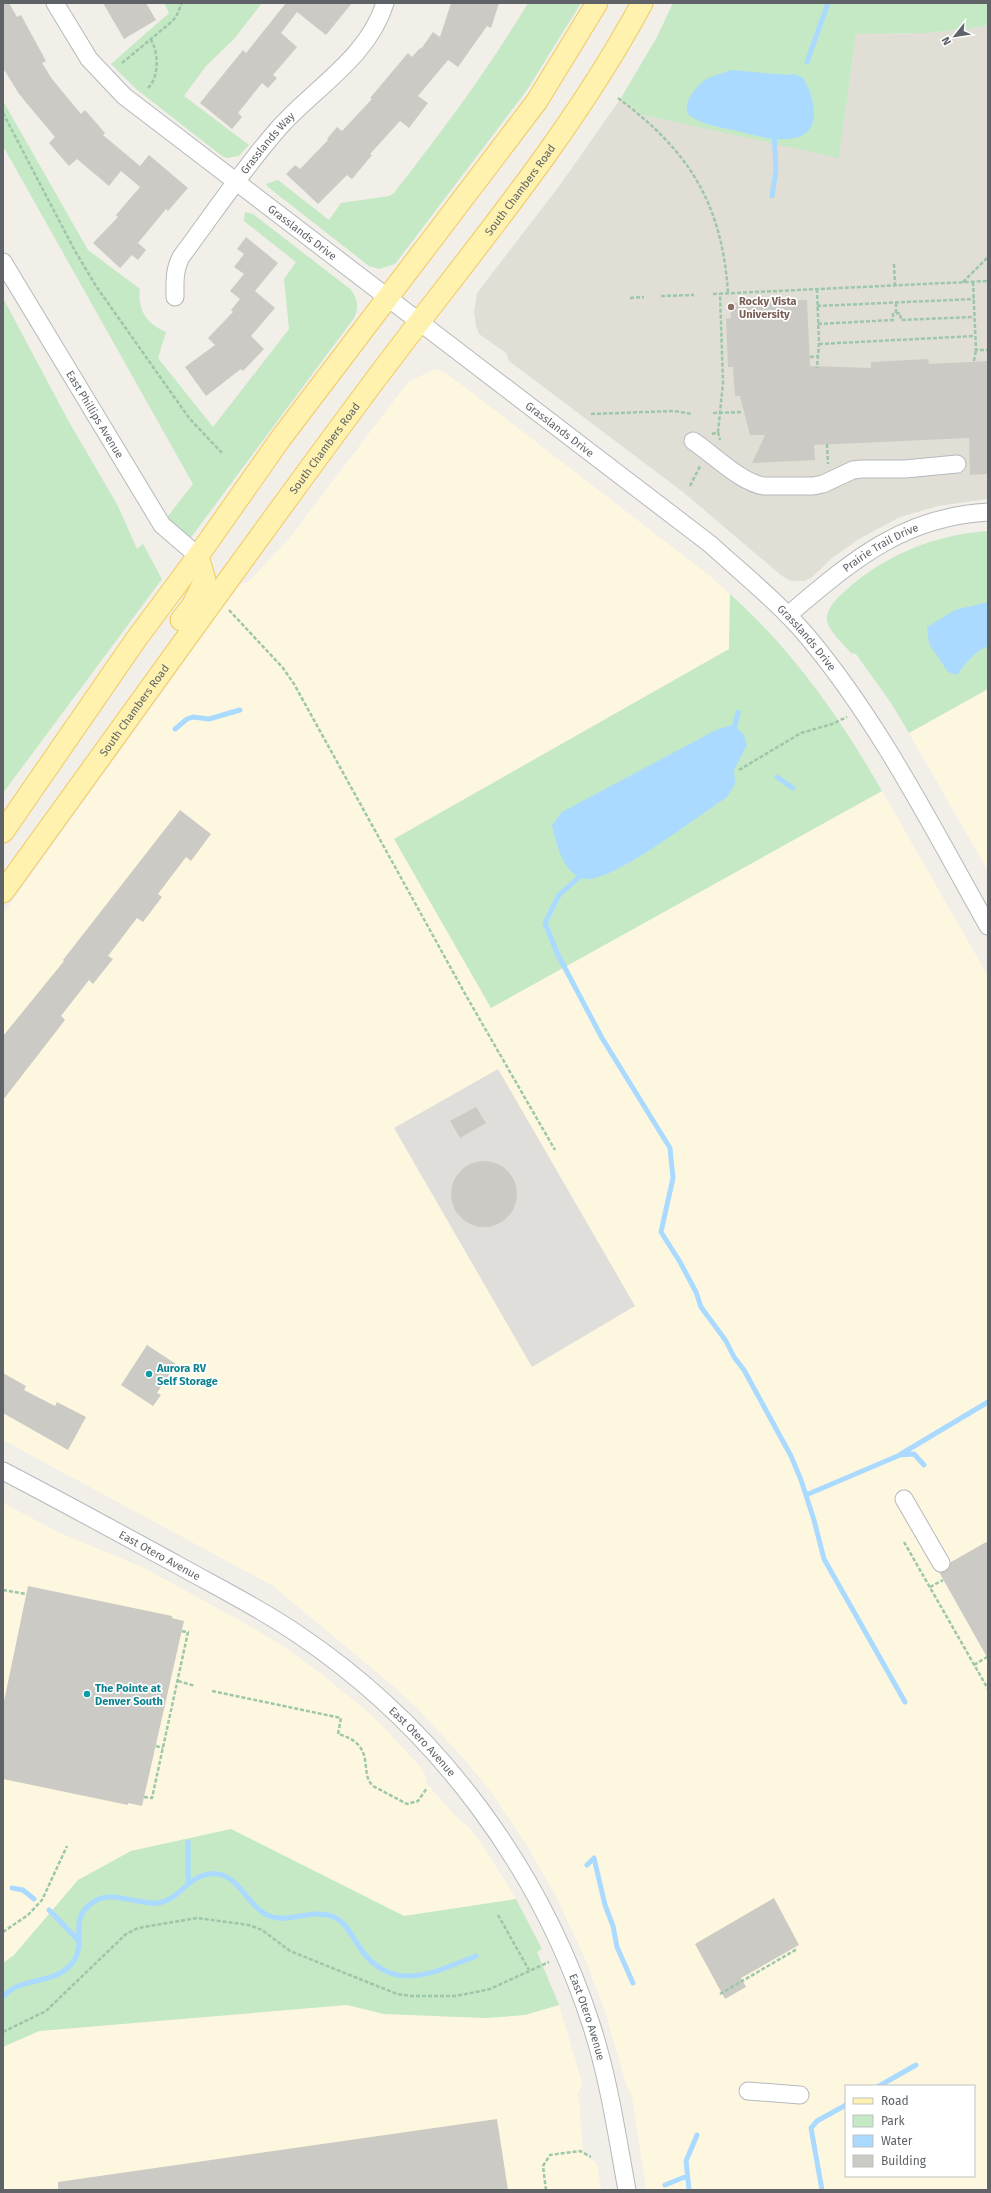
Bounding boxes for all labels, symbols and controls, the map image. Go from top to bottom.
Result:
north arrow [935,16,975,56]
text: N [939,34,954,47]
street label: Grasslands Way [238,109,297,177]
street label: South Chambers Road [482,142,558,238]
street label: Grasslands Drive [265,202,339,263]
place label: Rocky Vista University [739,295,797,321]
marker: Rocky Vista University [726,302,736,312]
street label: East Phillips Avenue [64,368,127,461]
street label: Grasslands Drive [523,399,597,460]
street label: South Chambers Road [287,400,362,496]
street label: Prairie Trail Drive [840,521,920,574]
street label: Grasslands Drive [775,602,839,673]
street label: South Chambers Road [97,662,172,759]
place label: Aurora RV Self Storage [156,1362,218,1388]
marker: Aurora RV Self Storage [144,1369,154,1379]
street label: East Otero Avenue [117,1528,203,1583]
place label: The Pointe at Denver South [95,1682,163,1708]
marker: The Pointe at Denver South [82,1689,92,1699]
street label: East Otero Avenue [387,1704,458,1779]
street label: East Otero Avenue [567,1972,608,2062]
legend [845,2085,975,2177]
text: Road [881,2094,909,2108]
text: Park [881,2114,905,2128]
text: Water [881,2134,913,2148]
text: Building [881,2154,927,2168]

